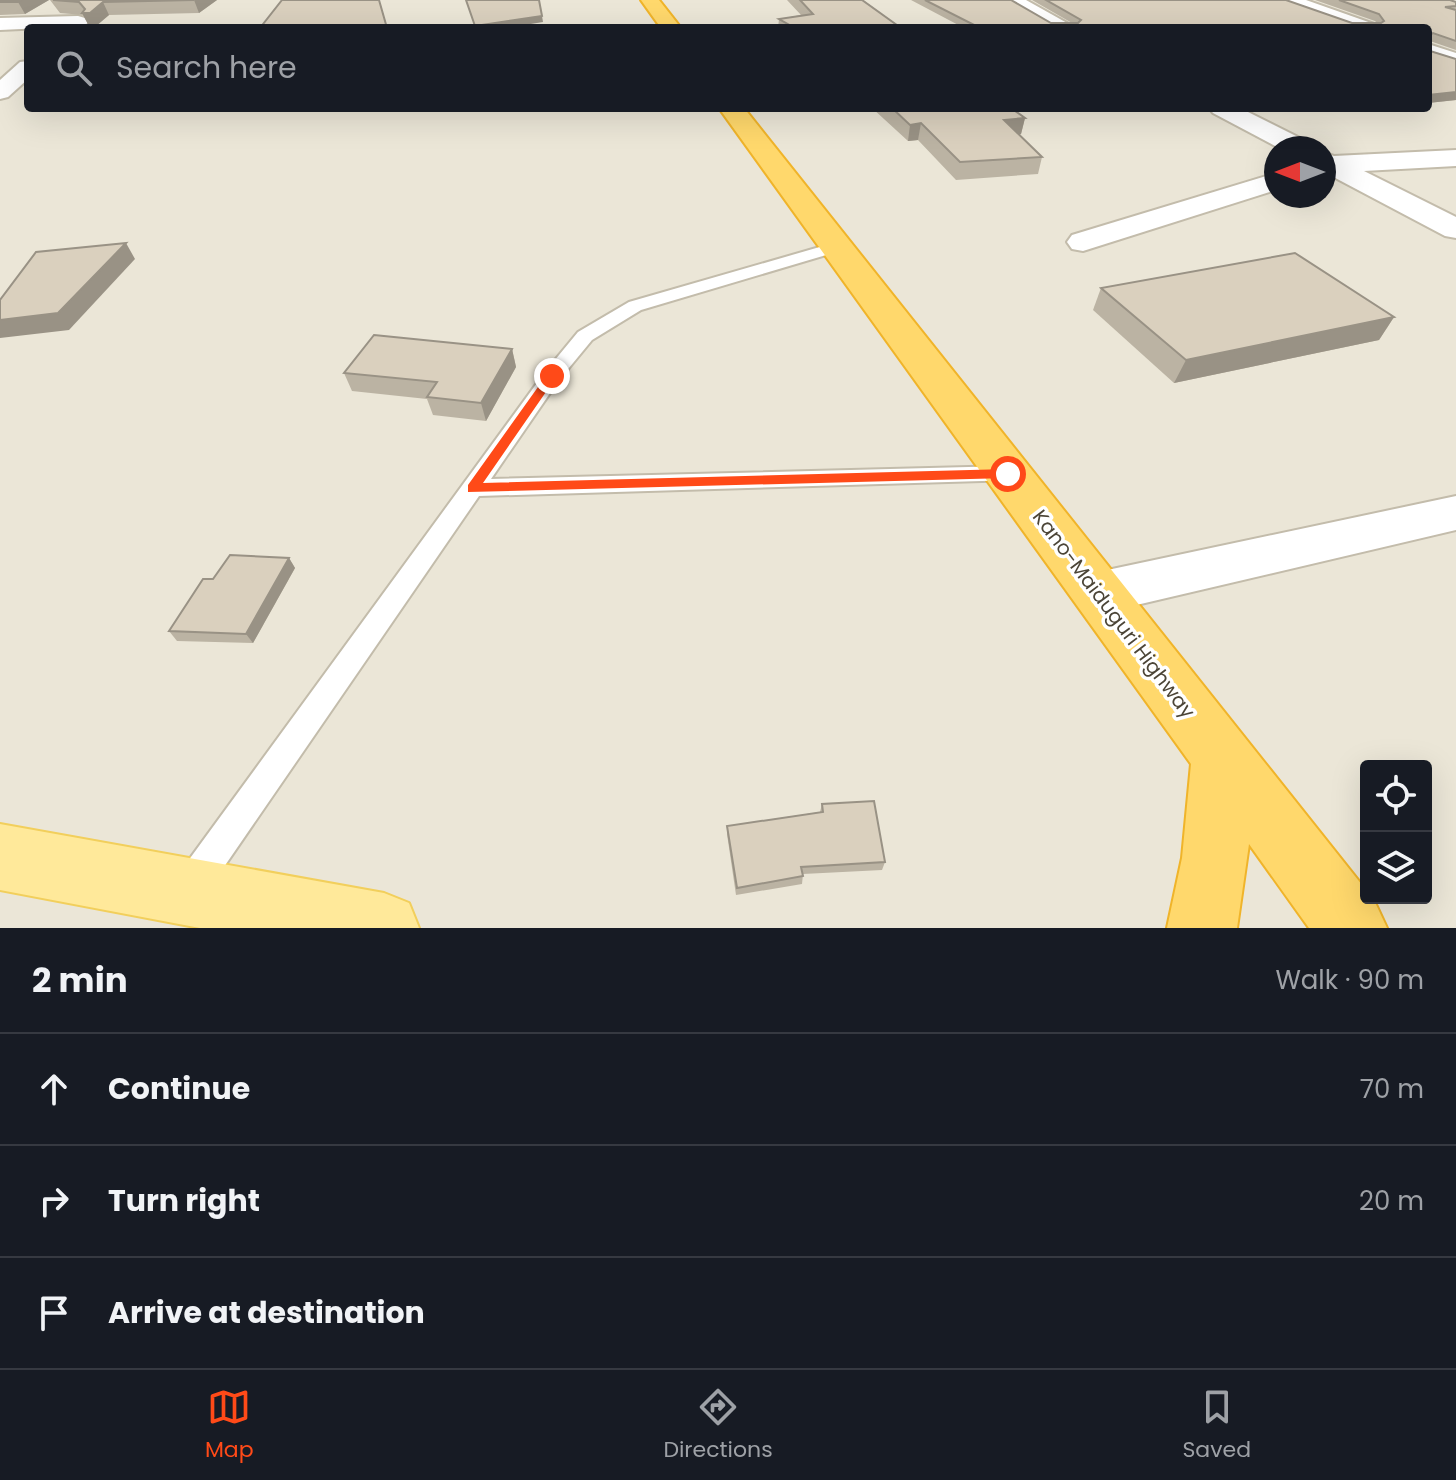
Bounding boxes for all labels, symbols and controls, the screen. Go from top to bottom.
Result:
search box [24,24,1432,112]
icon: search [52,46,96,90]
text: Search here [116,46,297,89]
north arrow [1264,136,1336,208]
route end [534,358,570,394]
route start [990,456,1026,492]
street label: Kano-Maiduguri Highway [1026,504,1202,724]
map controls [1360,760,1432,904]
button: locate [1360,760,1432,832]
button: layers [1360,832,1432,904]
text: 2 min [32,956,128,1004]
text: Walk · 90 m [1275,962,1424,998]
icon: ahead [32,1067,76,1111]
text: Continue [108,1067,250,1110]
text: 70 m [1360,1071,1424,1107]
icon: right [32,1179,76,1223]
text: Turn right [108,1179,260,1222]
text: 20 m [1359,1183,1424,1219]
icon: arrive [32,1291,76,1335]
text: Arrive at destination [108,1291,425,1334]
tab: Map [205,1385,254,1466]
tab: Directions [663,1385,773,1466]
tab: Saved [1182,1385,1251,1466]

